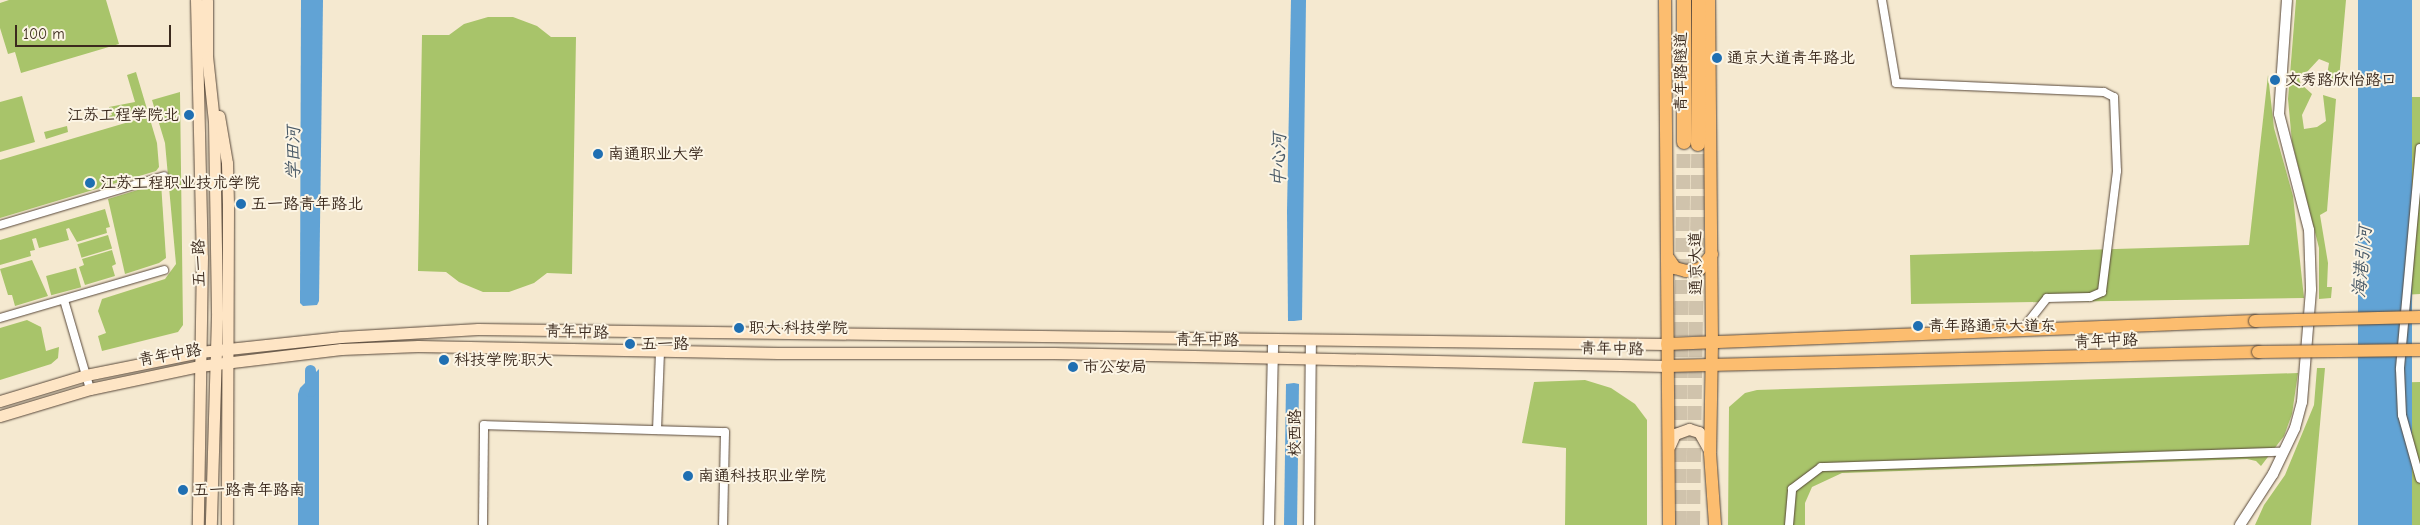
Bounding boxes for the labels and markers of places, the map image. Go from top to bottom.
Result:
place label: 通京大道青年路北 [1727,48,1855,68]
marker: 通京大道青年路北 [1711,52,1723,64]
place label: 文秀路欣怡路口 [2285,70,2397,90]
marker: 文秀路欣怡路口 [2269,74,2281,86]
place label: 江苏工程学院北 [67,105,179,125]
marker: 江苏工程学院北 [183,109,195,121]
place label: 南通职业大学 [608,144,704,164]
marker: 南通职业大学 [592,148,604,160]
place label: 江苏工程职业技术学院 [100,173,260,193]
marker: 江苏工程职业技术学院 [84,177,96,189]
place label: 五一路青年路北 [251,194,363,214]
marker: 五一路青年路北 [235,198,247,210]
place label: 青年路通京大道东 [1928,316,2056,336]
place label: 职大·科技学院 [749,318,848,338]
marker: 青年路通京大道东 [1912,320,1924,332]
marker: 职大·科技学院 [733,322,745,334]
place label: 五一路 [641,334,689,354]
marker: 五一路 [623,337,637,351]
place label: 科技学院·职大 [454,350,553,370]
marker: 科技学院·职大 [438,354,450,366]
place label: 市公安局 [1083,357,1147,377]
marker: 市公安局 [1067,361,1079,373]
place label: 南通科技职业学院 [698,466,826,486]
marker: 南通科技职业学院 [682,470,694,482]
place label: 五一路青年路南 [193,480,305,500]
marker: 五一路青年路南 [177,484,189,496]

